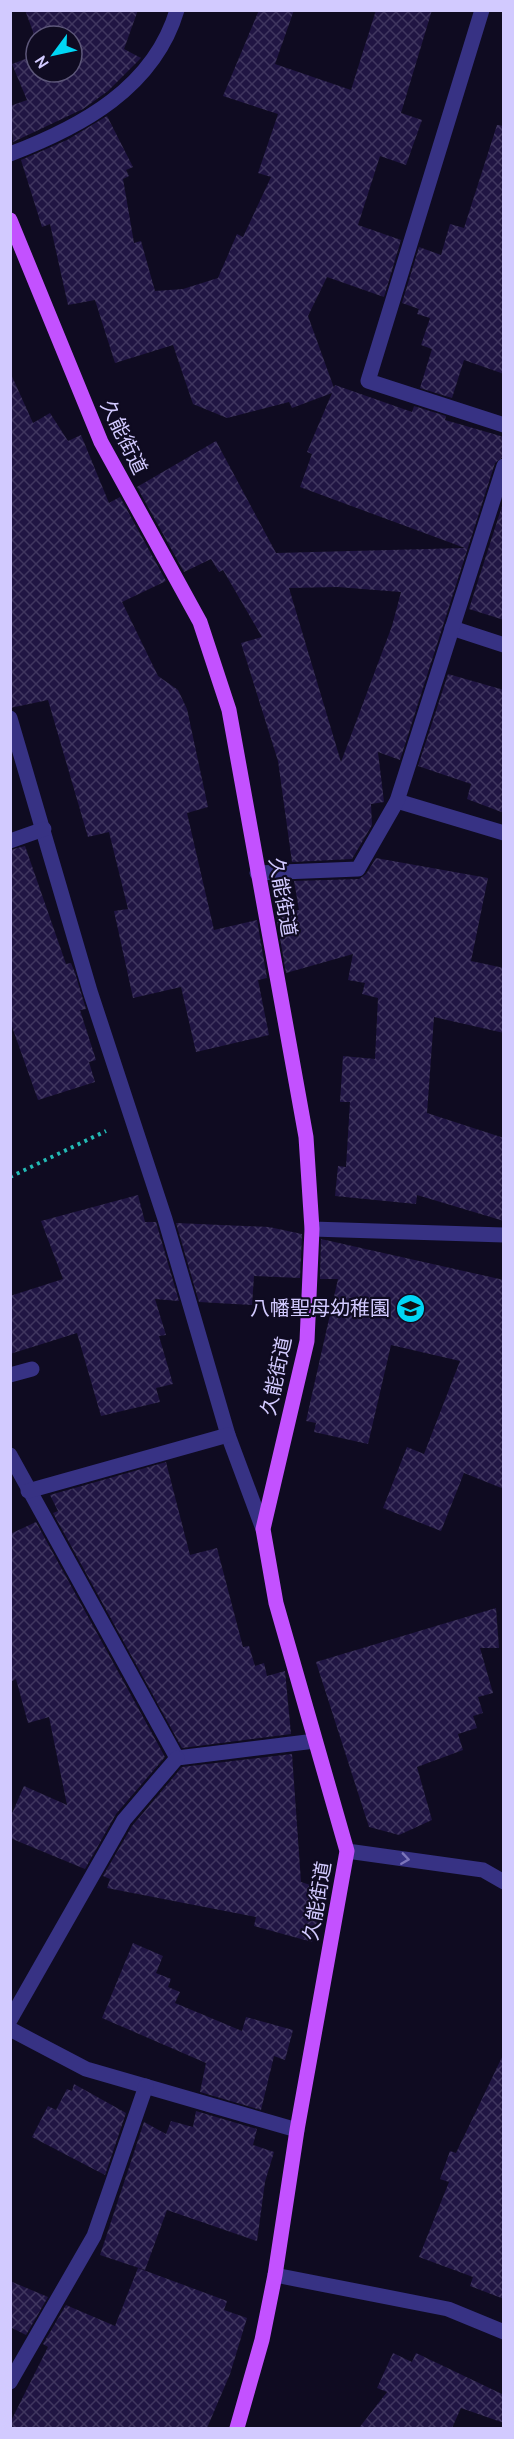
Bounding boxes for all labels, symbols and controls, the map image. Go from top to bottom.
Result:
north arrow [24,24,84,84]
text: N [31,52,53,72]
street label: 久能街道 [96,396,152,478]
street label: 久能街道 [264,856,302,938]
school or university icon: 八幡聖母幼稚園 [395,1292,427,1324]
place label: 八幡聖母幼稚園 [250,1296,390,1320]
street label: 久能街道 [256,1334,296,1418]
one-way arrow [400,1852,409,1864]
street label: 久能街道 [298,1860,336,1942]

